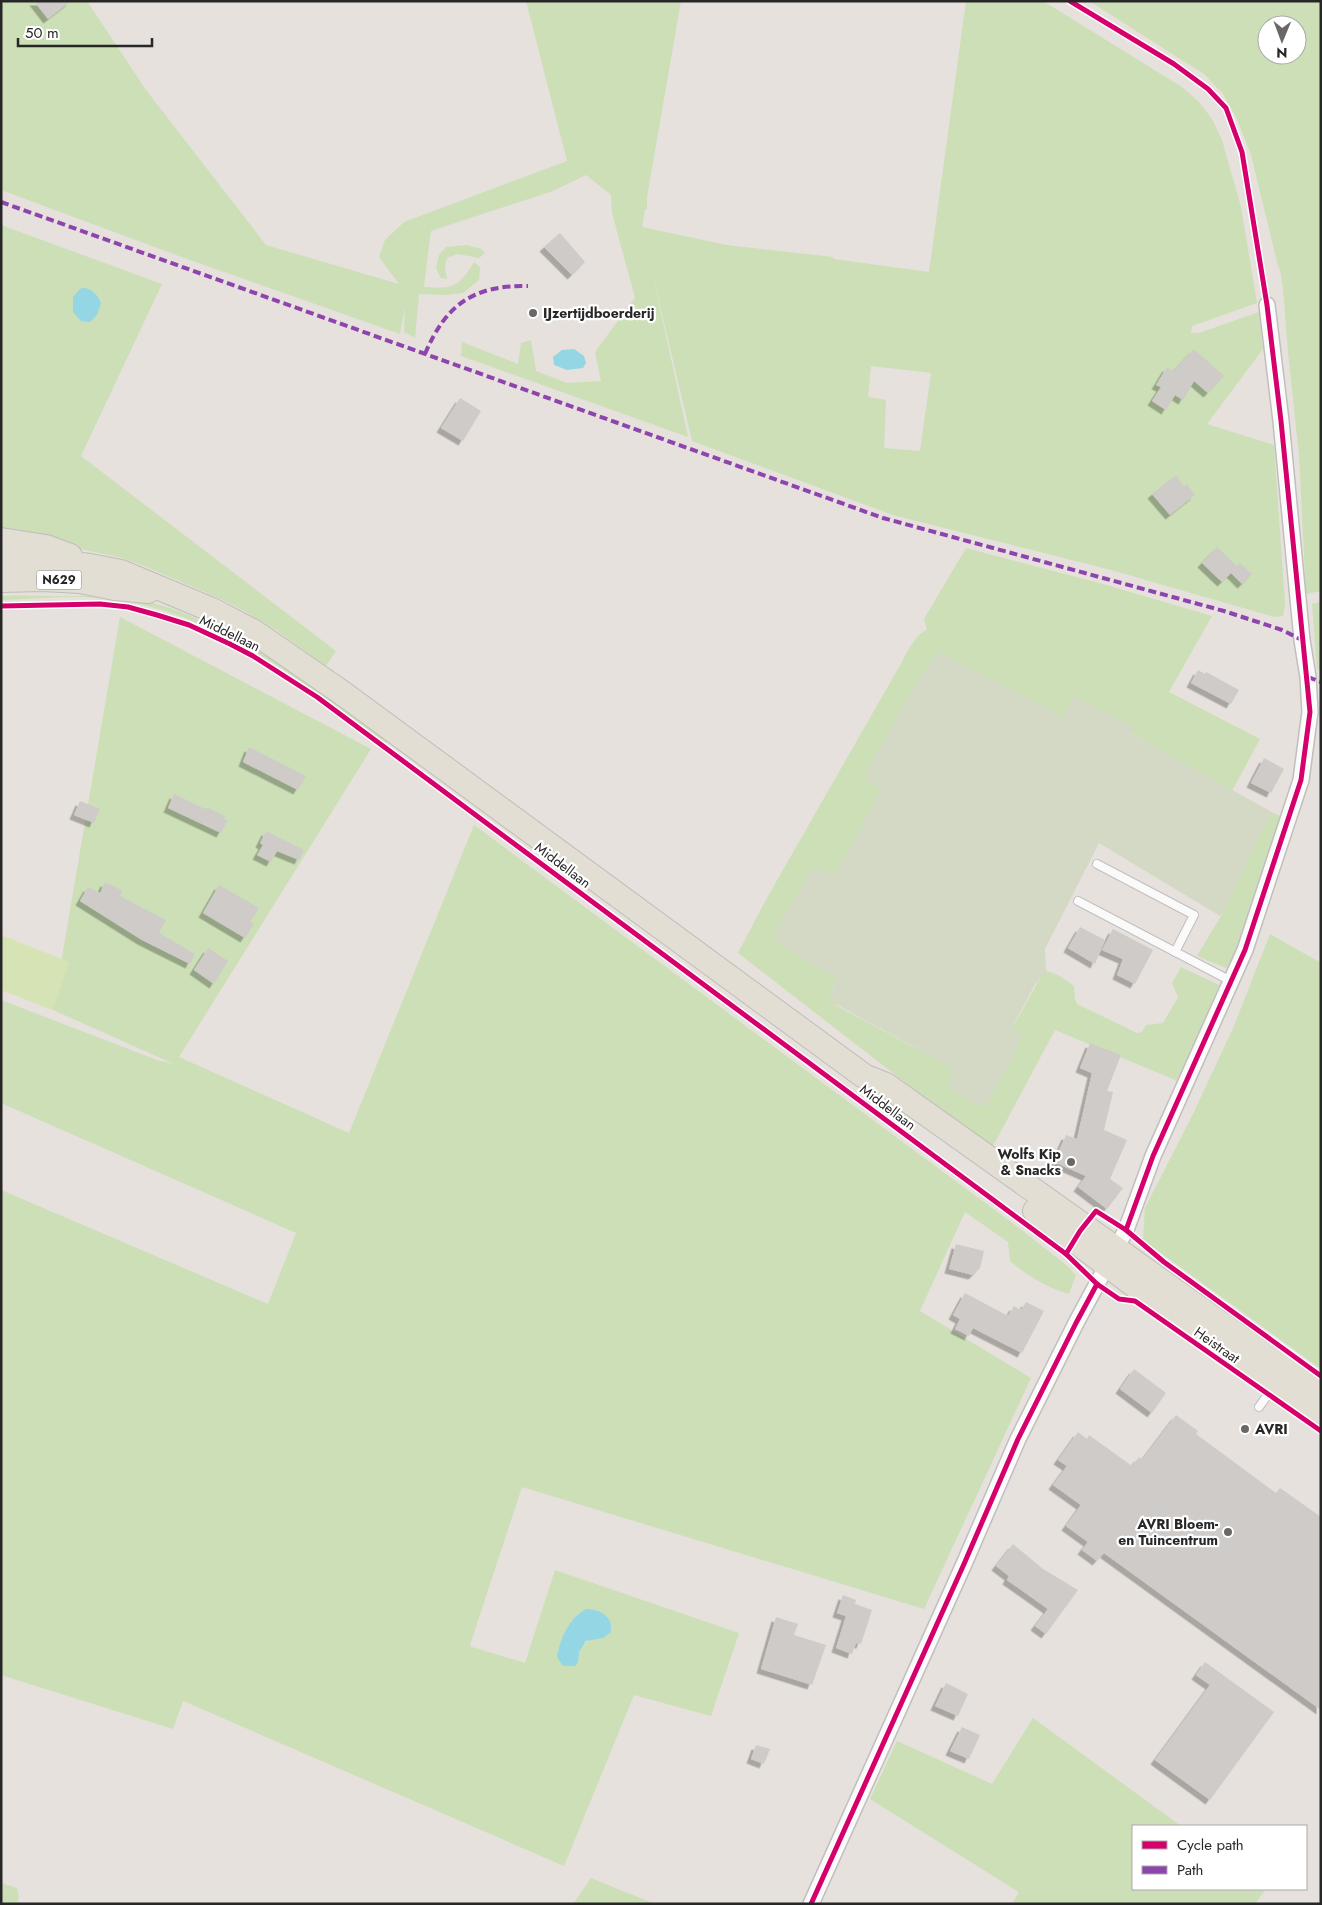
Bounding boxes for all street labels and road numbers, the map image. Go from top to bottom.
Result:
road number: N629 [36,570,82,590]
street label: Middellaan [196,610,264,656]
street label: Middellaan [531,837,595,893]
street label: Middellaan [856,1079,920,1135]
street label: Heistraat [1190,1322,1244,1368]

